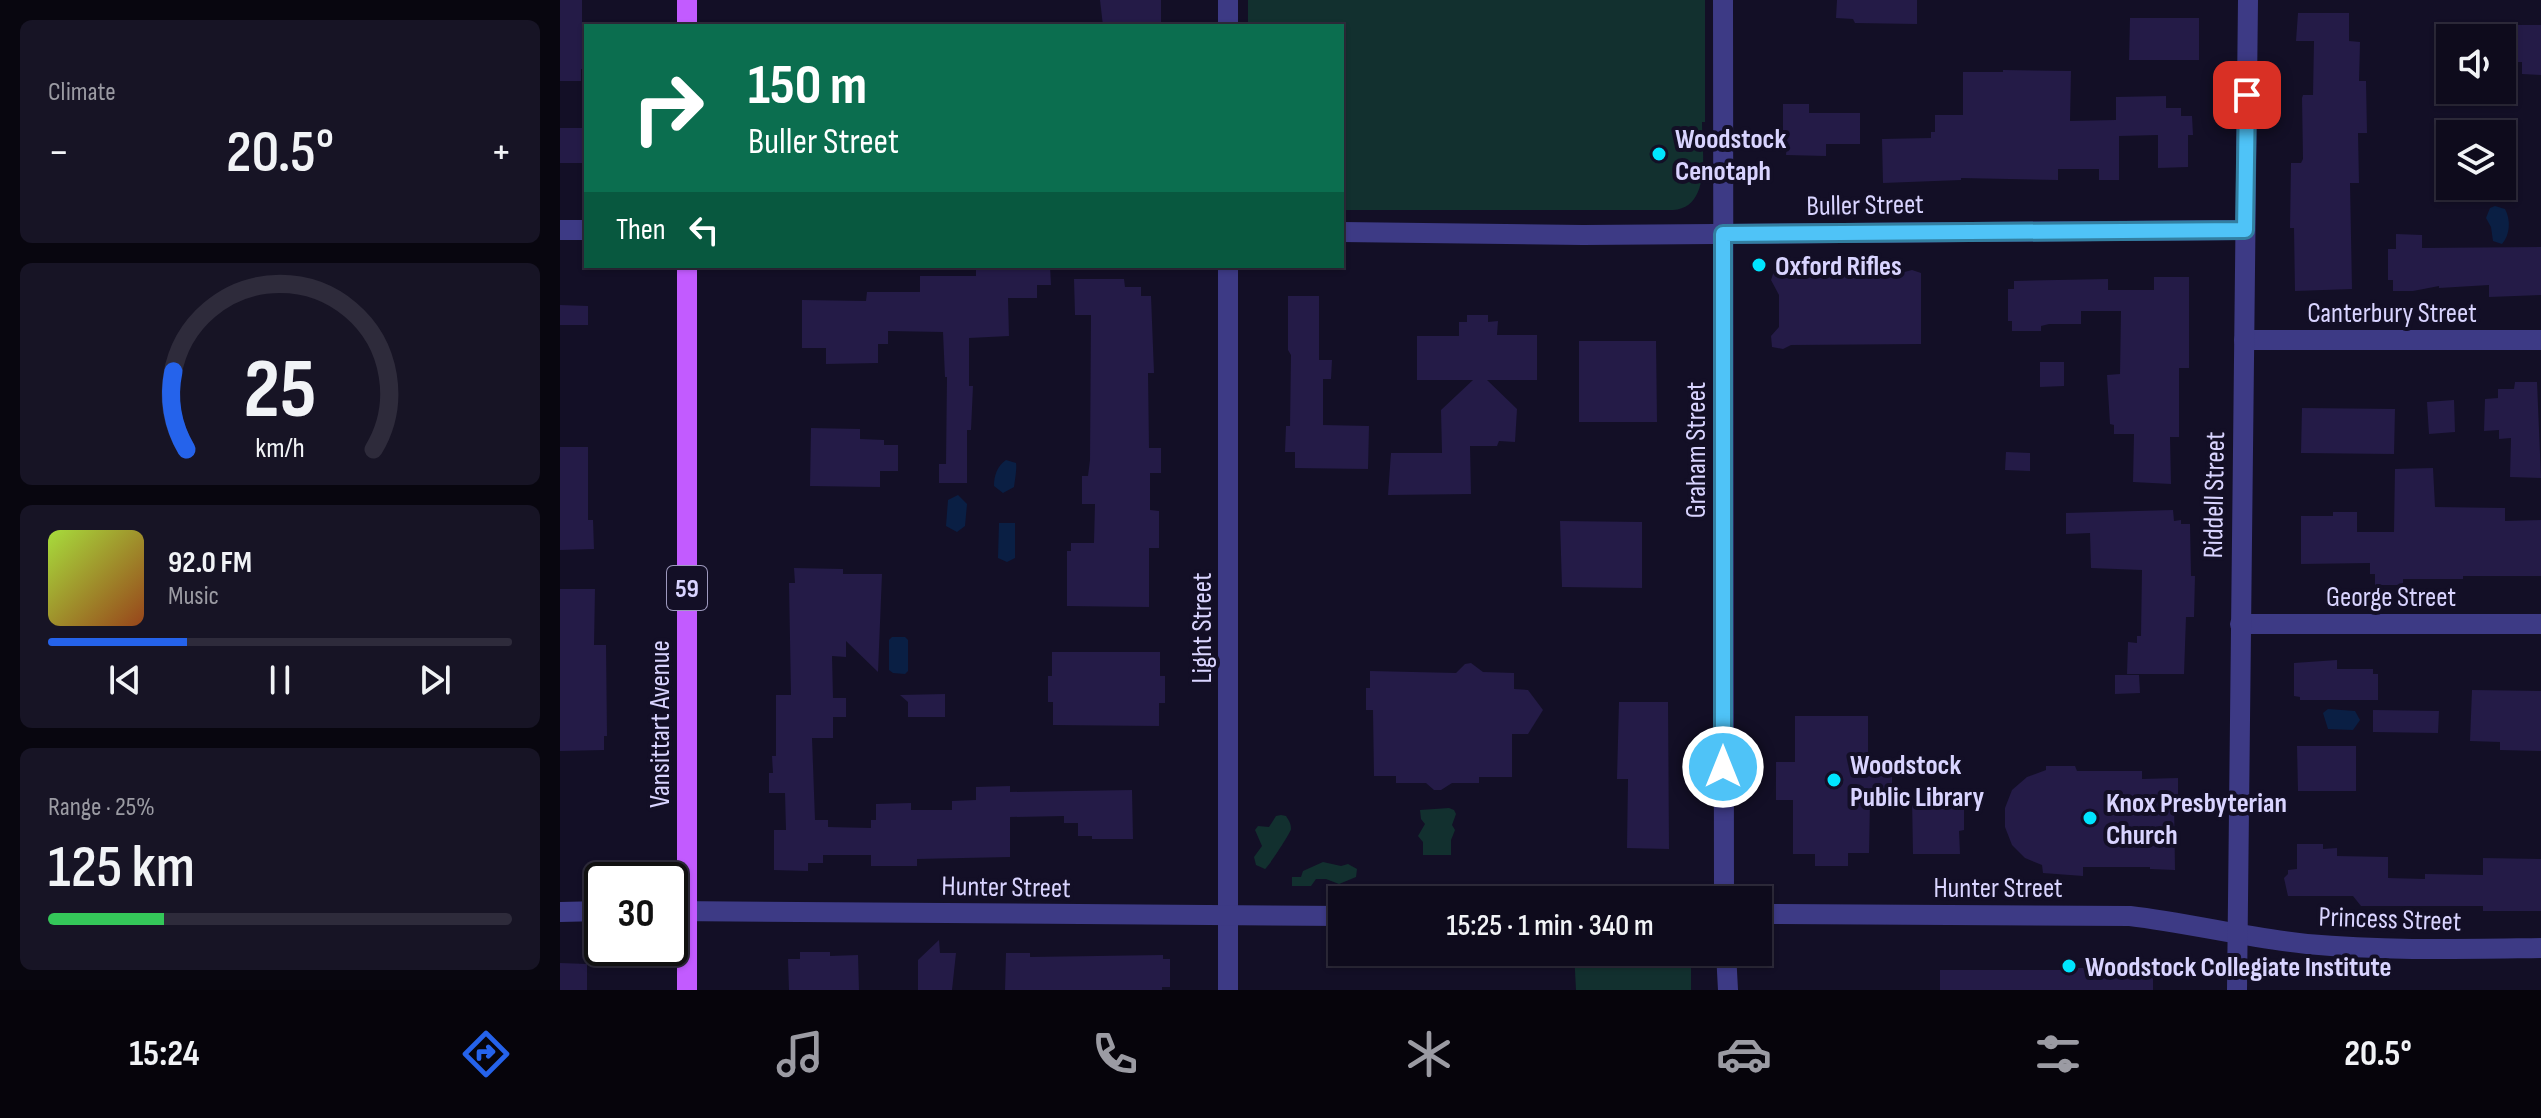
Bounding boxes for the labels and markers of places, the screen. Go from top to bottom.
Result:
pin [2213,61,2281,129]
place label: Woodstock Cenotaph [1675,123,1786,188]
marker: Woodstock Cenotaph [1650,145,1668,163]
place label: Oxford Rifles [1775,250,1902,283]
marker: Oxford Rifles [1750,256,1768,274]
place label: Woodstock Public Library [1850,749,1984,814]
marker: Woodstock Public Library [1825,771,1843,789]
place label: Knox Presbyterian Church [2106,787,2287,852]
marker: Knox Presbyterian Church [2081,809,2099,827]
place label: Woodstock Collegiate Institute [2085,951,2392,984]
marker: Woodstock Collegiate Institute [2060,957,2078,975]

